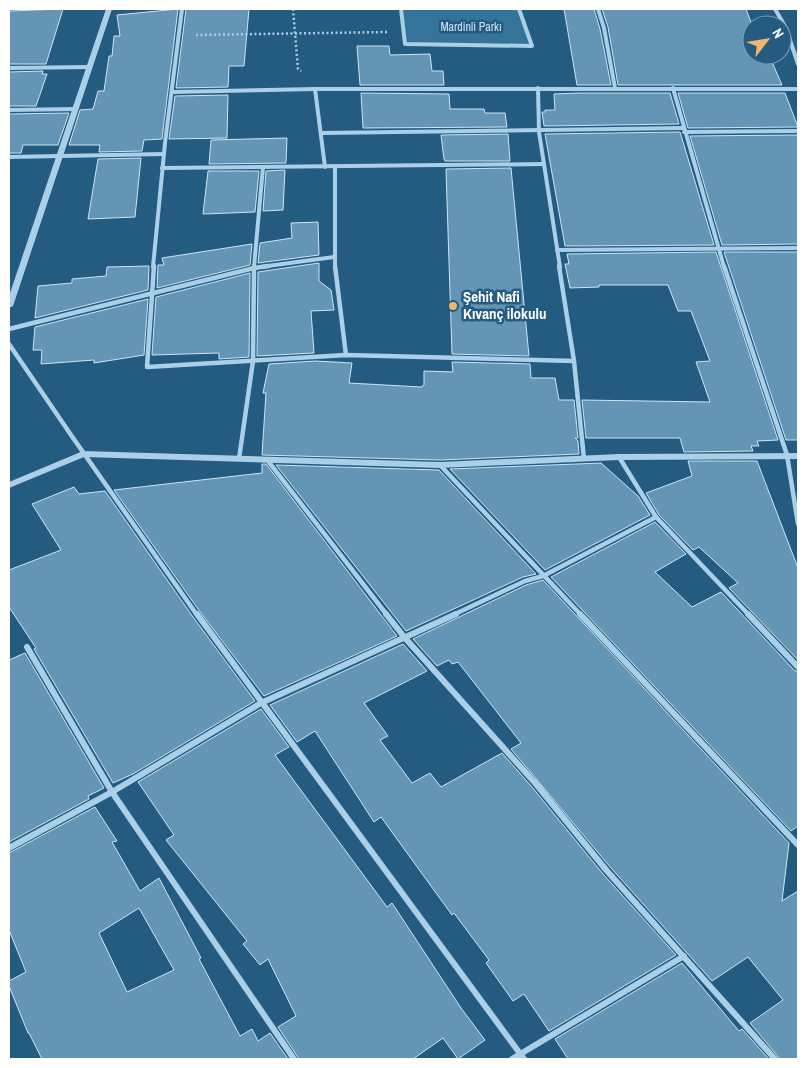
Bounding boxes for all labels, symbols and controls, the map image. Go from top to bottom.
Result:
north arrow [742,15,792,65]
park label: Mardinli Parkı [440,19,502,35]
text: N [768,25,788,41]
place label: Şehit Nafi Kıvanç ilokulu [463,286,546,324]
marker: Şehit Nafi Kıvanç ilokulu [447,300,459,312]

